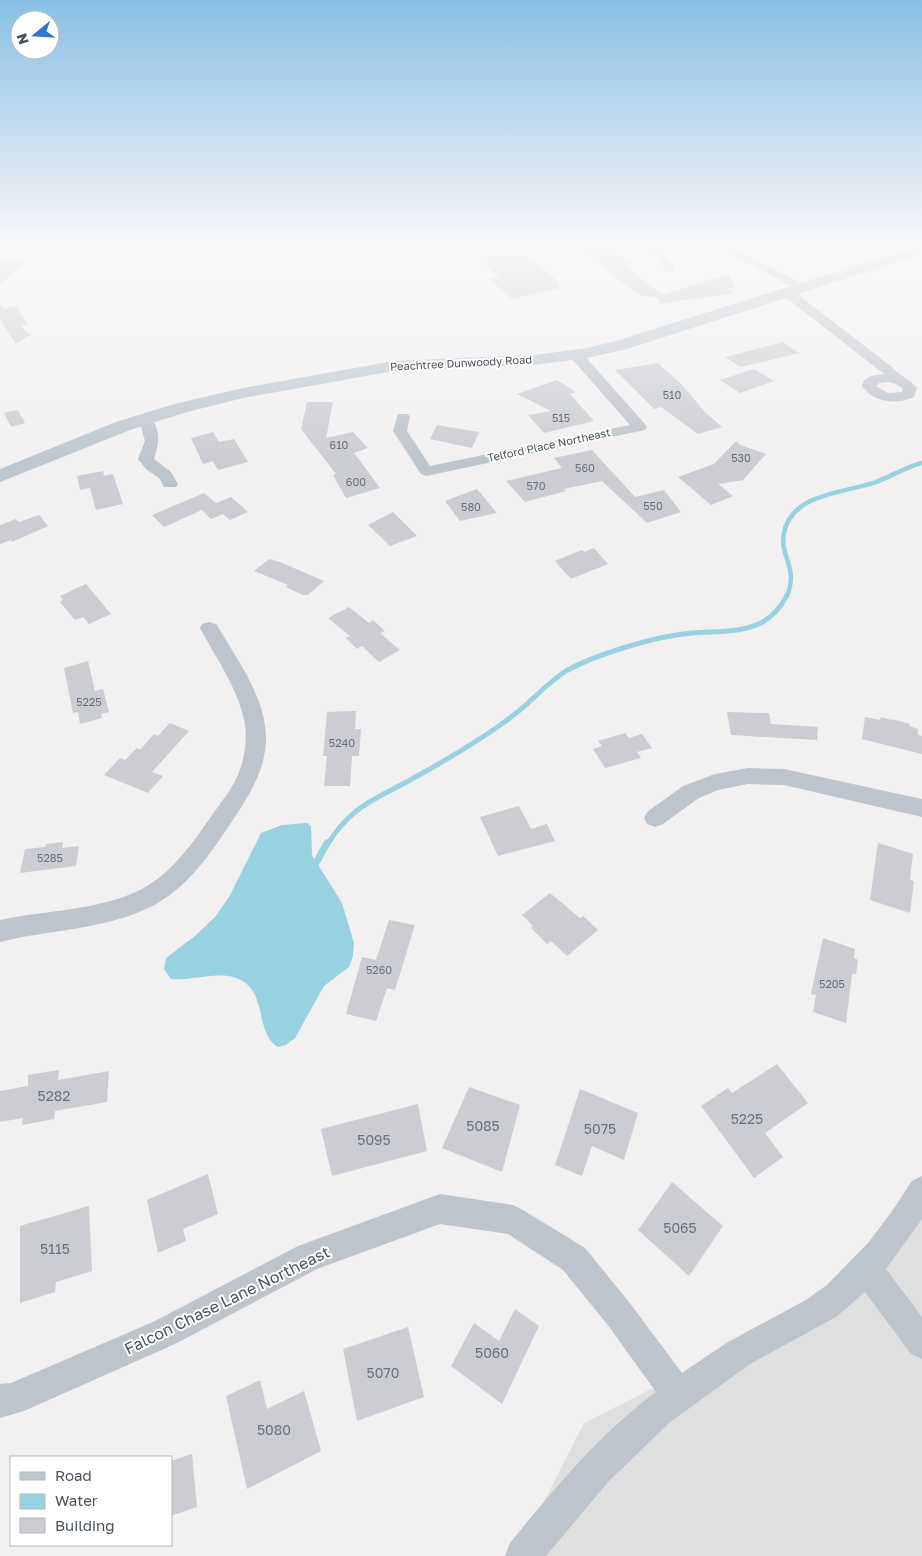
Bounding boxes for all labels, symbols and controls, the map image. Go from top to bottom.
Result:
north arrow [10,10,60,60]
text: N [12,31,32,47]
street label: Peachtree Dunwoody Road [390,352,532,373]
house number: 510 [663,388,681,401]
house number: 515 [552,411,570,424]
street label: Telford Place Northeast [486,425,611,464]
house number: 610 [330,438,349,451]
house number: 530 [731,451,751,464]
house number: 560 [575,461,595,474]
house number: 600 [346,475,366,488]
house number: 570 [526,479,546,492]
house number: 550 [643,499,663,512]
house number: 580 [461,500,481,513]
house number: 5225 [76,695,102,708]
house number: 5240 [329,736,355,749]
house number: 5285 [37,851,63,864]
house number: 5260 [366,963,392,976]
house number: 5205 [819,977,845,990]
house number: 5282 [38,1087,70,1104]
house number: 5225 [731,1110,763,1127]
house number: 5085 [466,1117,500,1134]
house number: 5075 [584,1120,616,1137]
house number: 5095 [357,1131,391,1148]
house number: 5065 [663,1219,697,1236]
house number: 5115 [40,1240,70,1257]
street label: Falcon Chase Lane Northeast [121,1241,333,1359]
house number: 5060 [475,1344,509,1361]
house number: 5070 [367,1364,399,1381]
house number: 5080 [257,1421,291,1438]
legend [10,1456,172,1546]
text: Road [55,1466,92,1484]
text: Water [55,1491,98,1509]
text: Building [55,1516,115,1534]

